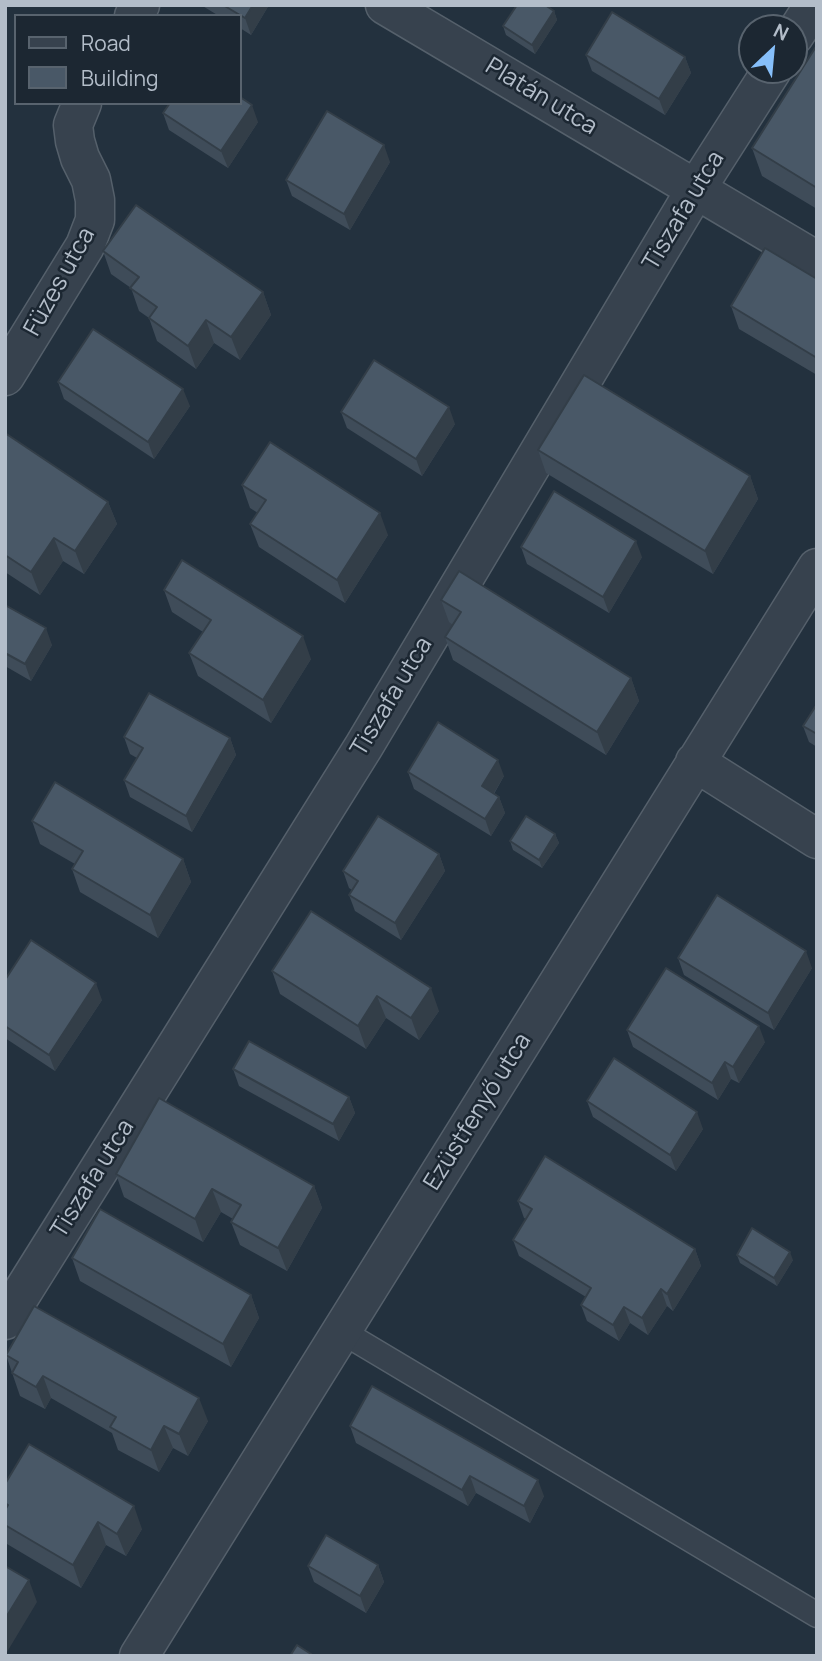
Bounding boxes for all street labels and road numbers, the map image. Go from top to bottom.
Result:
street label: Platán utca [480,52,602,142]
street label: Tiszafa utca [637,146,731,276]
street label: Füzes utca [18,223,102,341]
street label: Tiszafa utca [345,632,439,762]
street label: Ezüstfenyő utca [418,1028,538,1196]
street label: Tiszafa utca [45,1115,141,1243]

